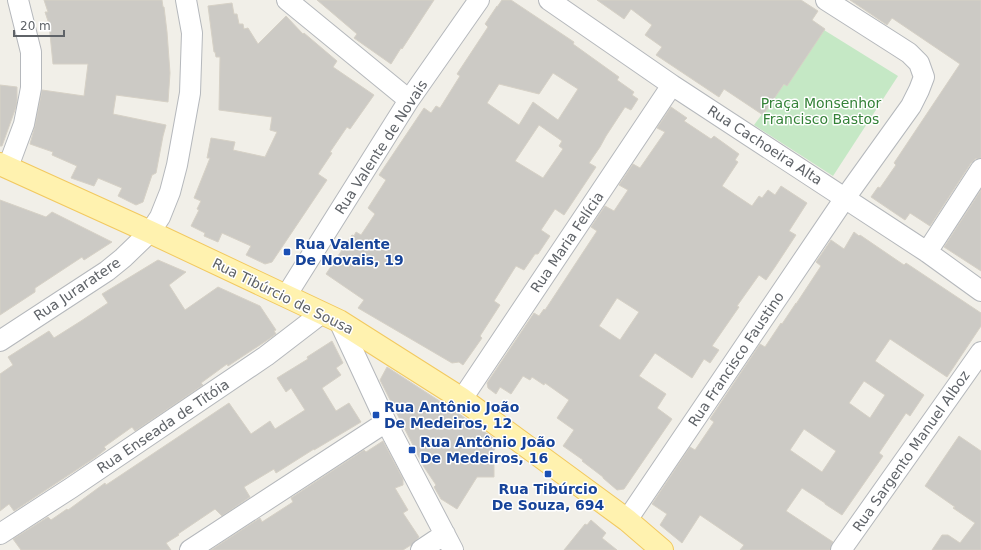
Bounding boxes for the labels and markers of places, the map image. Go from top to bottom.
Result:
place label: Rua Valente De Novais, 19 [295,236,404,268]
marker: Rua Valente De Novais, 19 [282,247,292,257]
place label: Rua Antônio João De Medeiros, 12 [384,399,520,431]
marker: Rua Antônio João De Medeiros, 12 [371,410,381,420]
place label: Rua Antônio João De Medeiros, 16 [420,434,556,466]
marker: Rua Antônio João De Medeiros, 16 [407,445,417,455]
marker: Rua Tibúrcio De Souza, 694 [543,469,553,479]
place label: Rua Tibúrcio De Souza, 694 [492,481,605,513]

